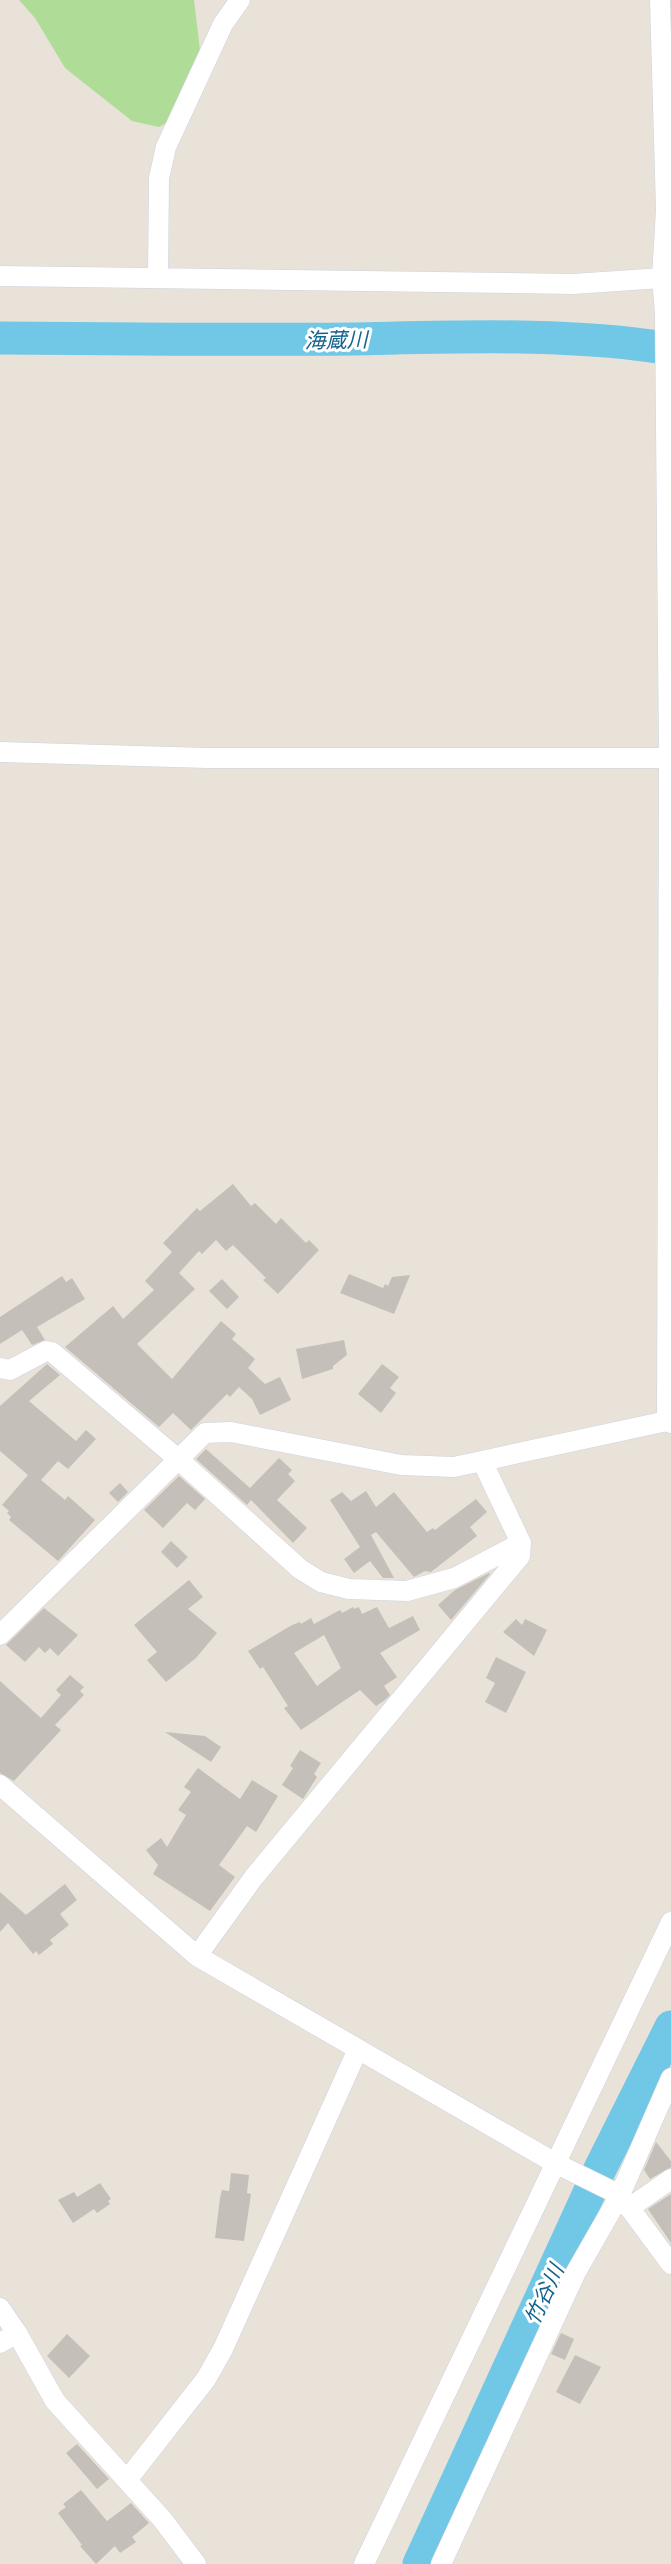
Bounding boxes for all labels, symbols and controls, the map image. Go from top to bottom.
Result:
water label: 海蔵川 [304,326,370,352]
water label: 竹谷川 [518,2258,568,2328]

